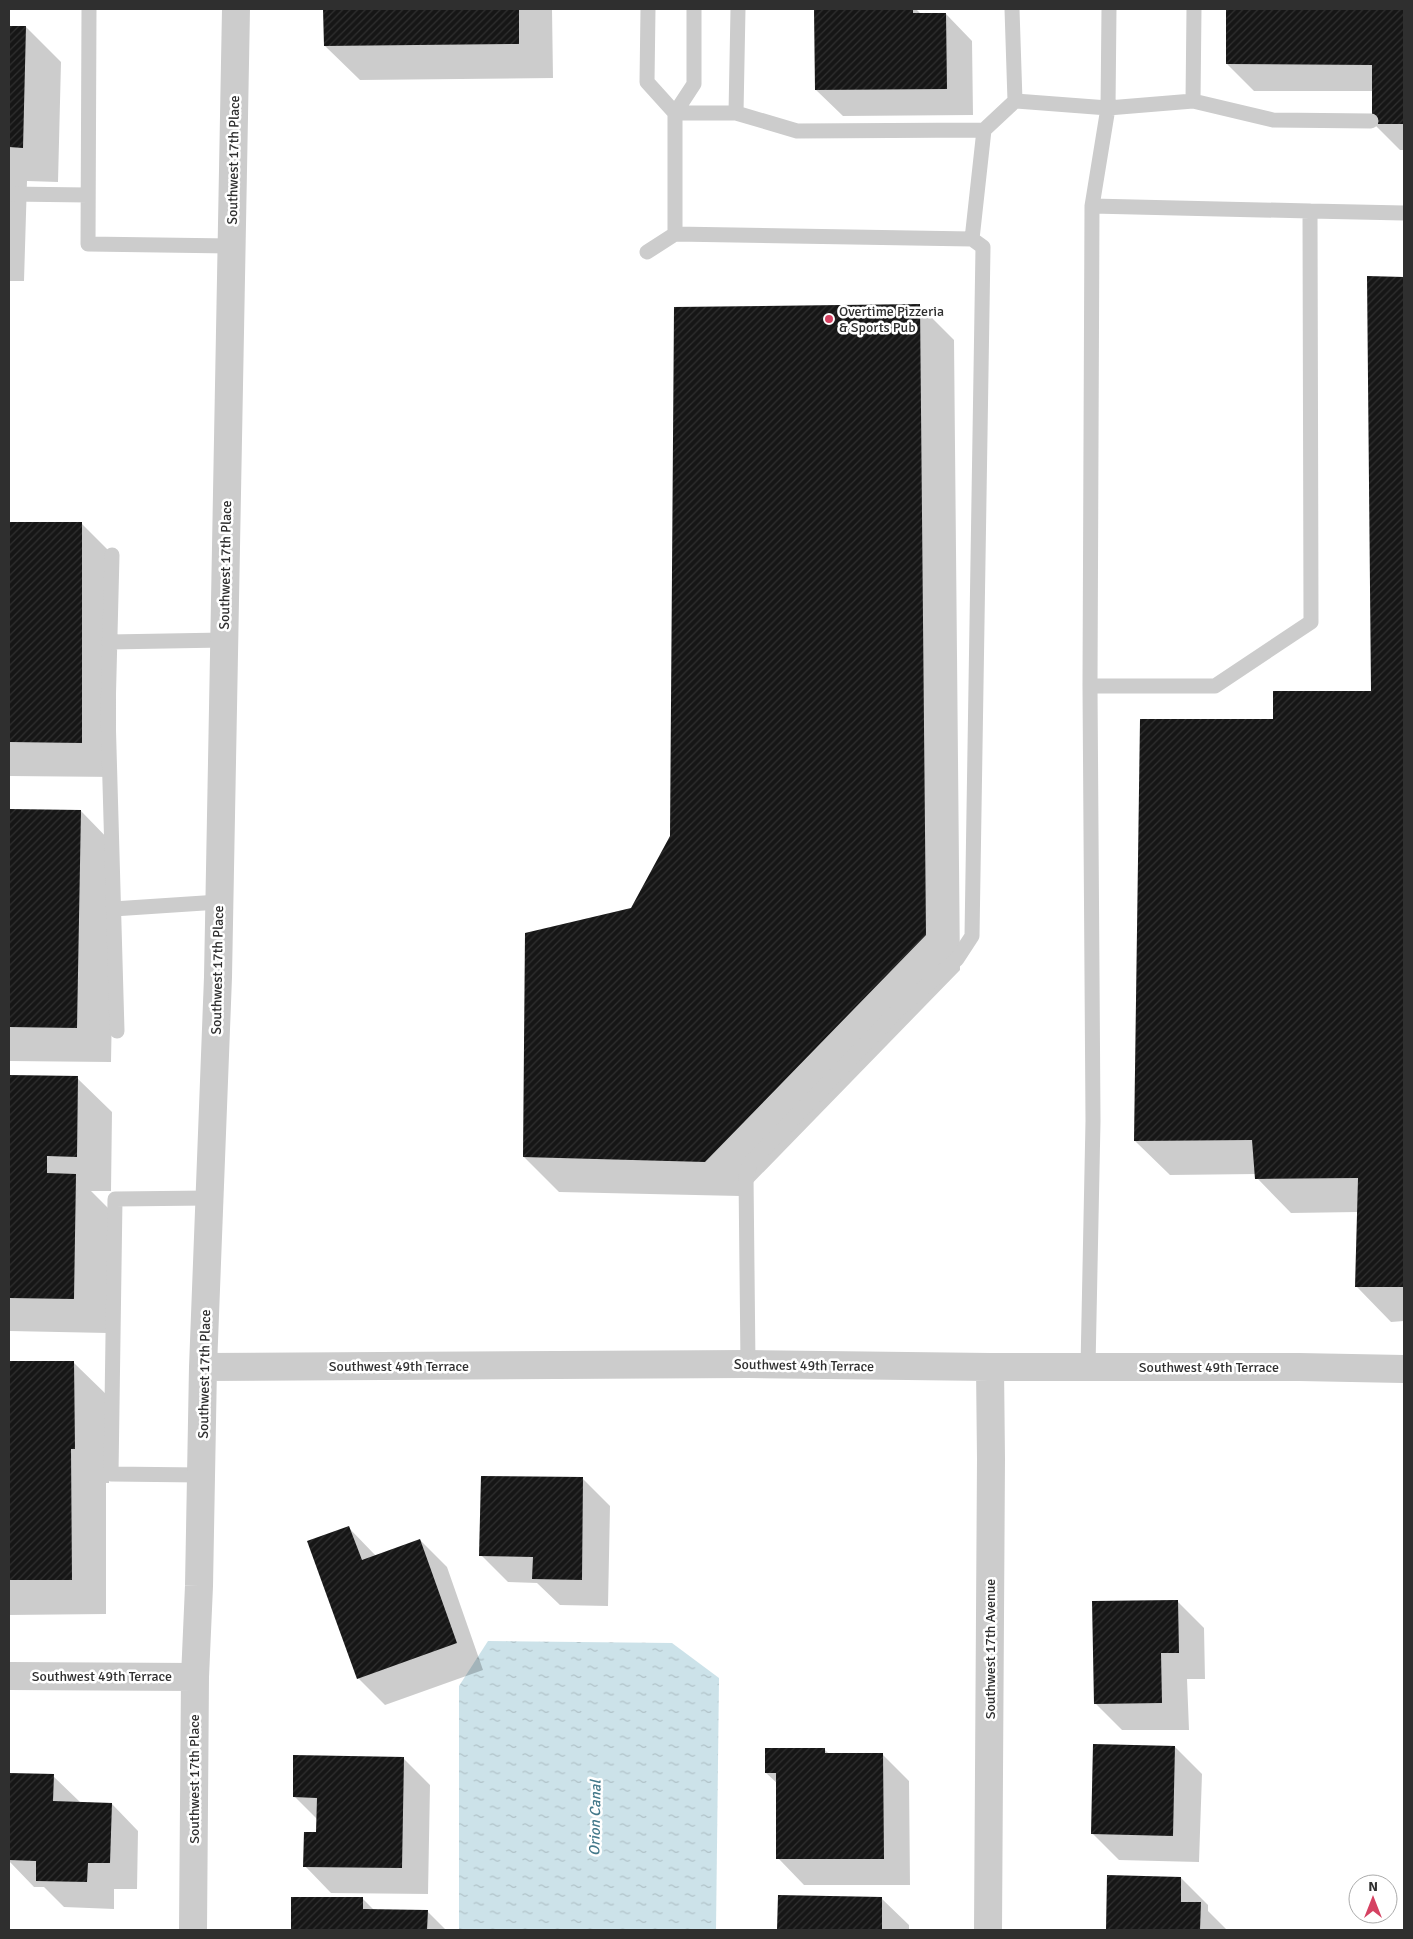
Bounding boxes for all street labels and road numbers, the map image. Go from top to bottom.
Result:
street label: Southwest 17th Place [224,95,243,225]
street label: Southwest 17th Place [216,500,235,630]
street label: Southwest 17th Place [208,905,227,1035]
street label: Southwest 17th Place [195,1309,214,1439]
street label: Southwest 49th Terrace [734,1356,874,1375]
street label: Southwest 49th Terrace [329,1358,469,1375]
street label: Southwest 49th Terrace [1139,1359,1279,1376]
street label: Southwest 17th Avenue [982,1579,999,1719]
street label: Southwest 49th Terrace [32,1668,172,1685]
street label: Southwest 17th Place [186,1714,203,1844]

